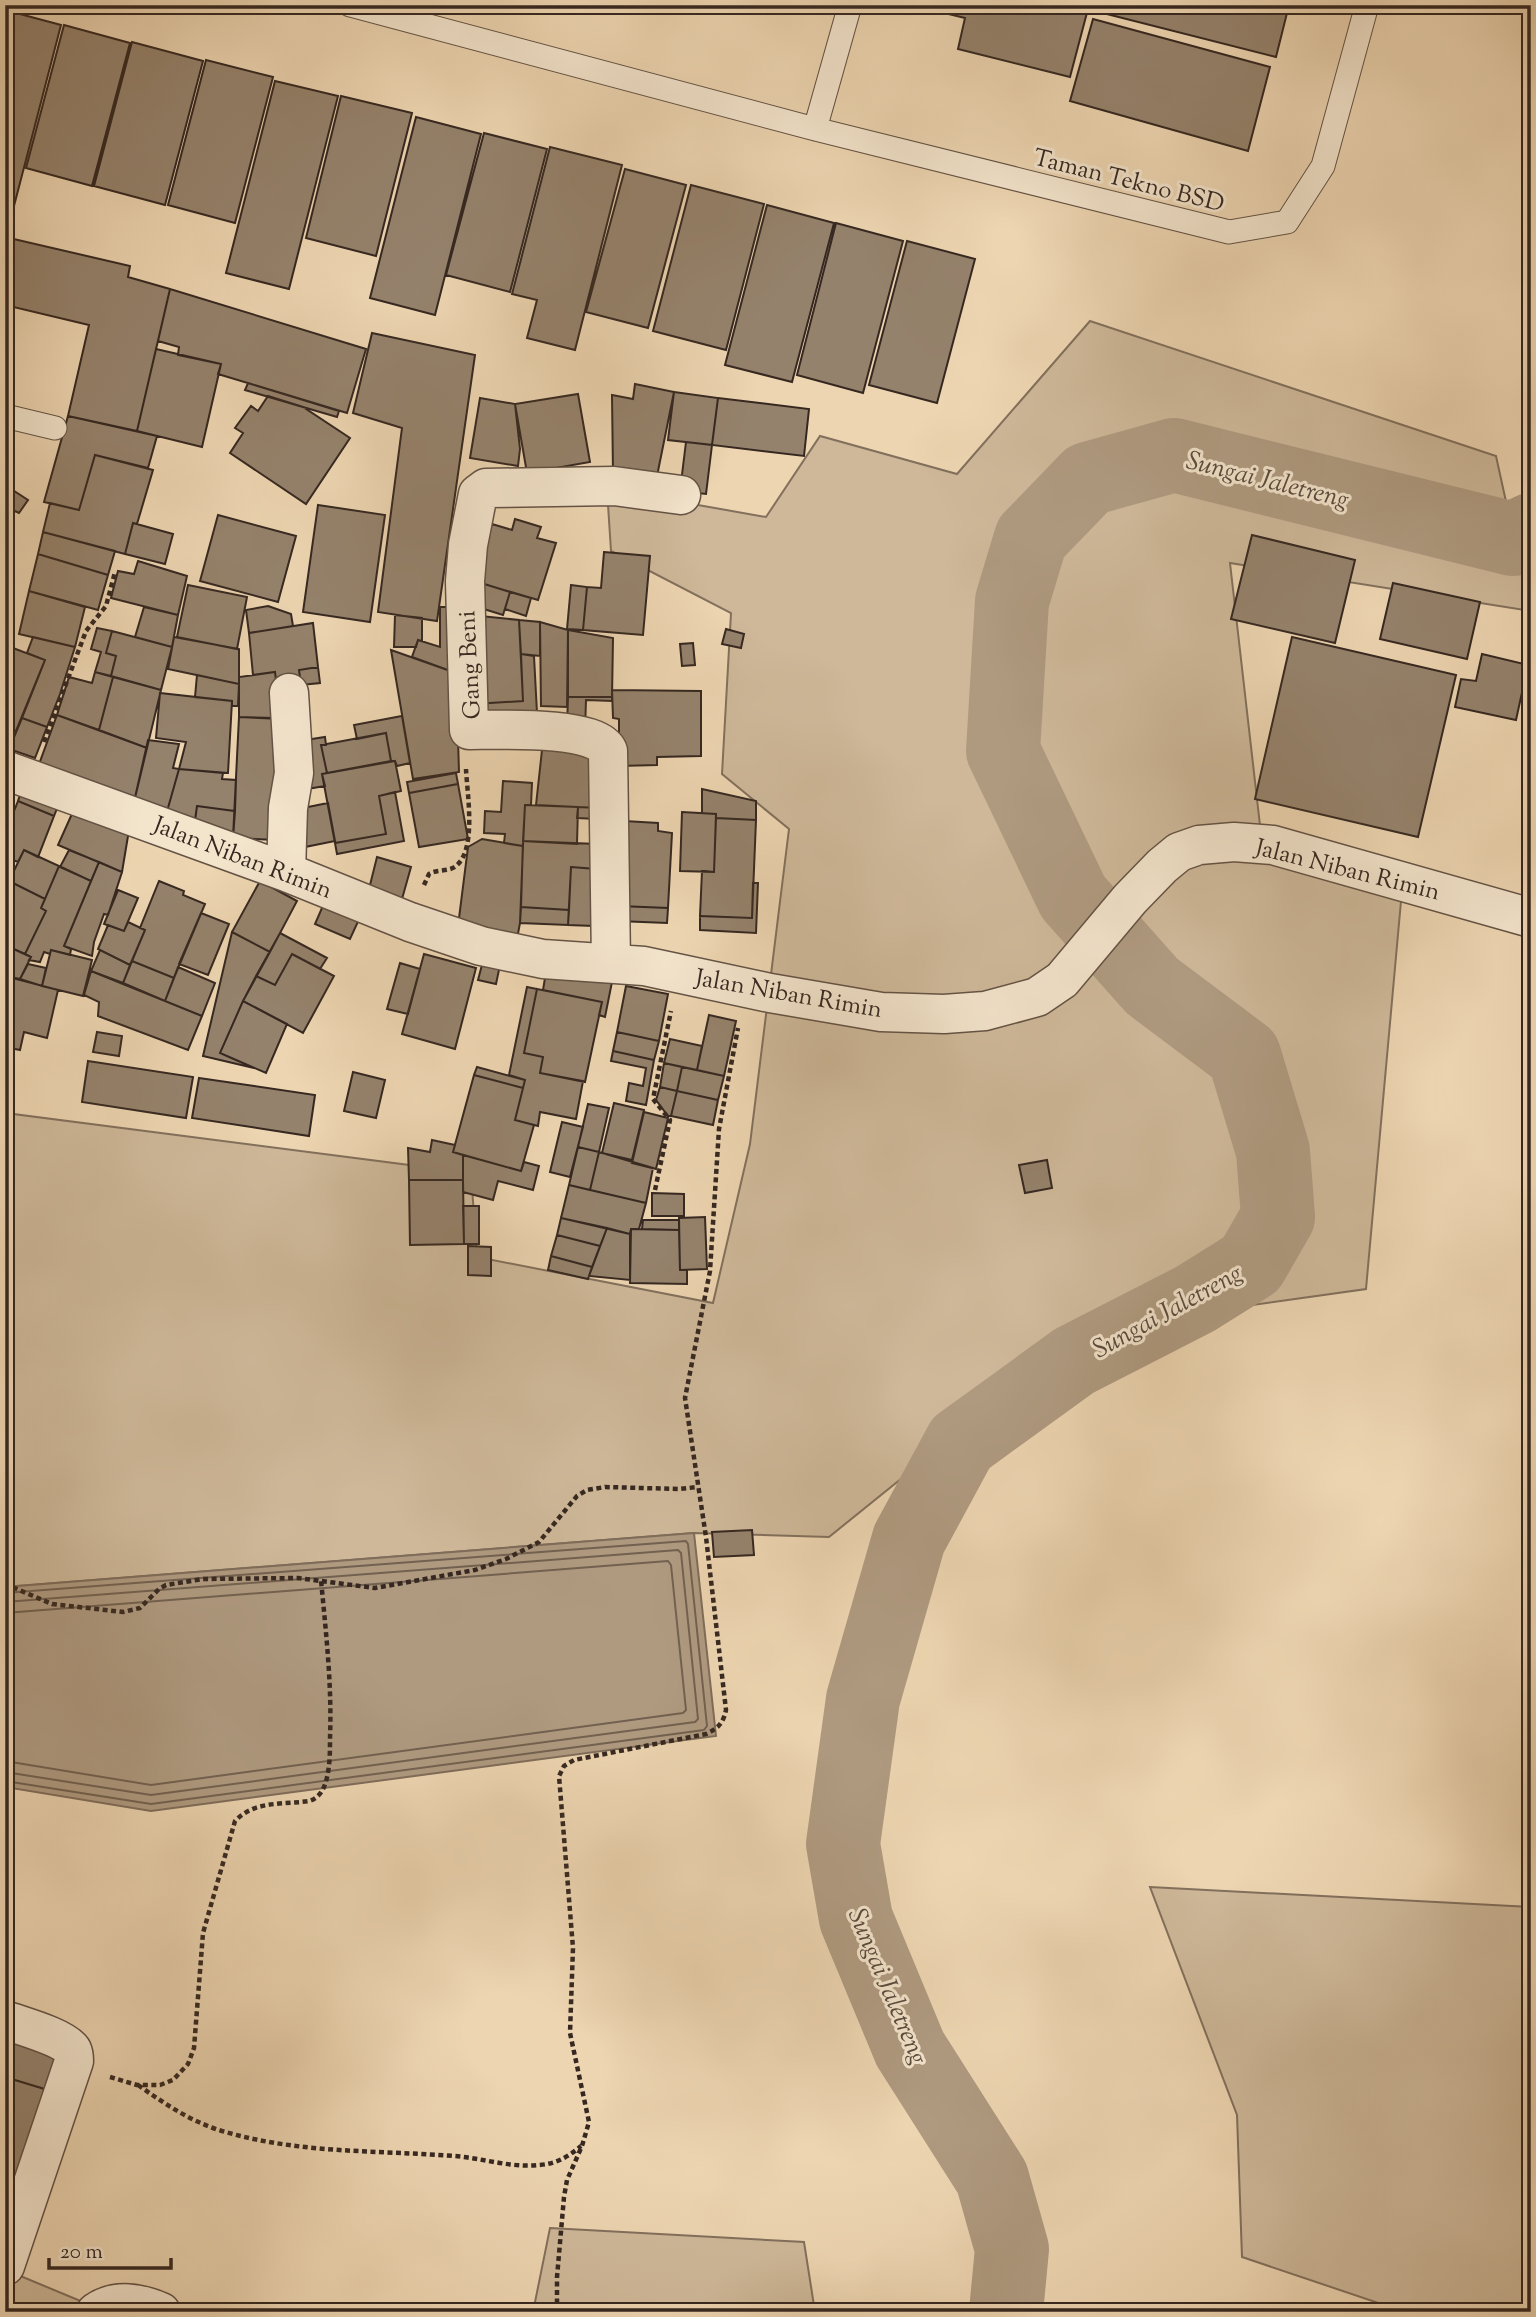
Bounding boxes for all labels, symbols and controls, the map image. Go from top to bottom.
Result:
street label: Taman Tekno BSD [1030,142,1228,222]
water label: Sungai Jaletreng [1182,443,1353,520]
street label: Gang Beni [451,610,491,720]
street label: Jalan Niban Rimin [146,808,337,909]
street label: Jalan Niban Rimin [1250,831,1443,910]
street label: Jalan Niban Rimin [691,961,885,1028]
water label: Sungai Jaletreng [1086,1256,1250,1369]
water label: Sungai Jaletreng [837,1903,936,2071]
scale bar [49,2226,172,2270]
text: 20 m [60,2238,103,2268]

